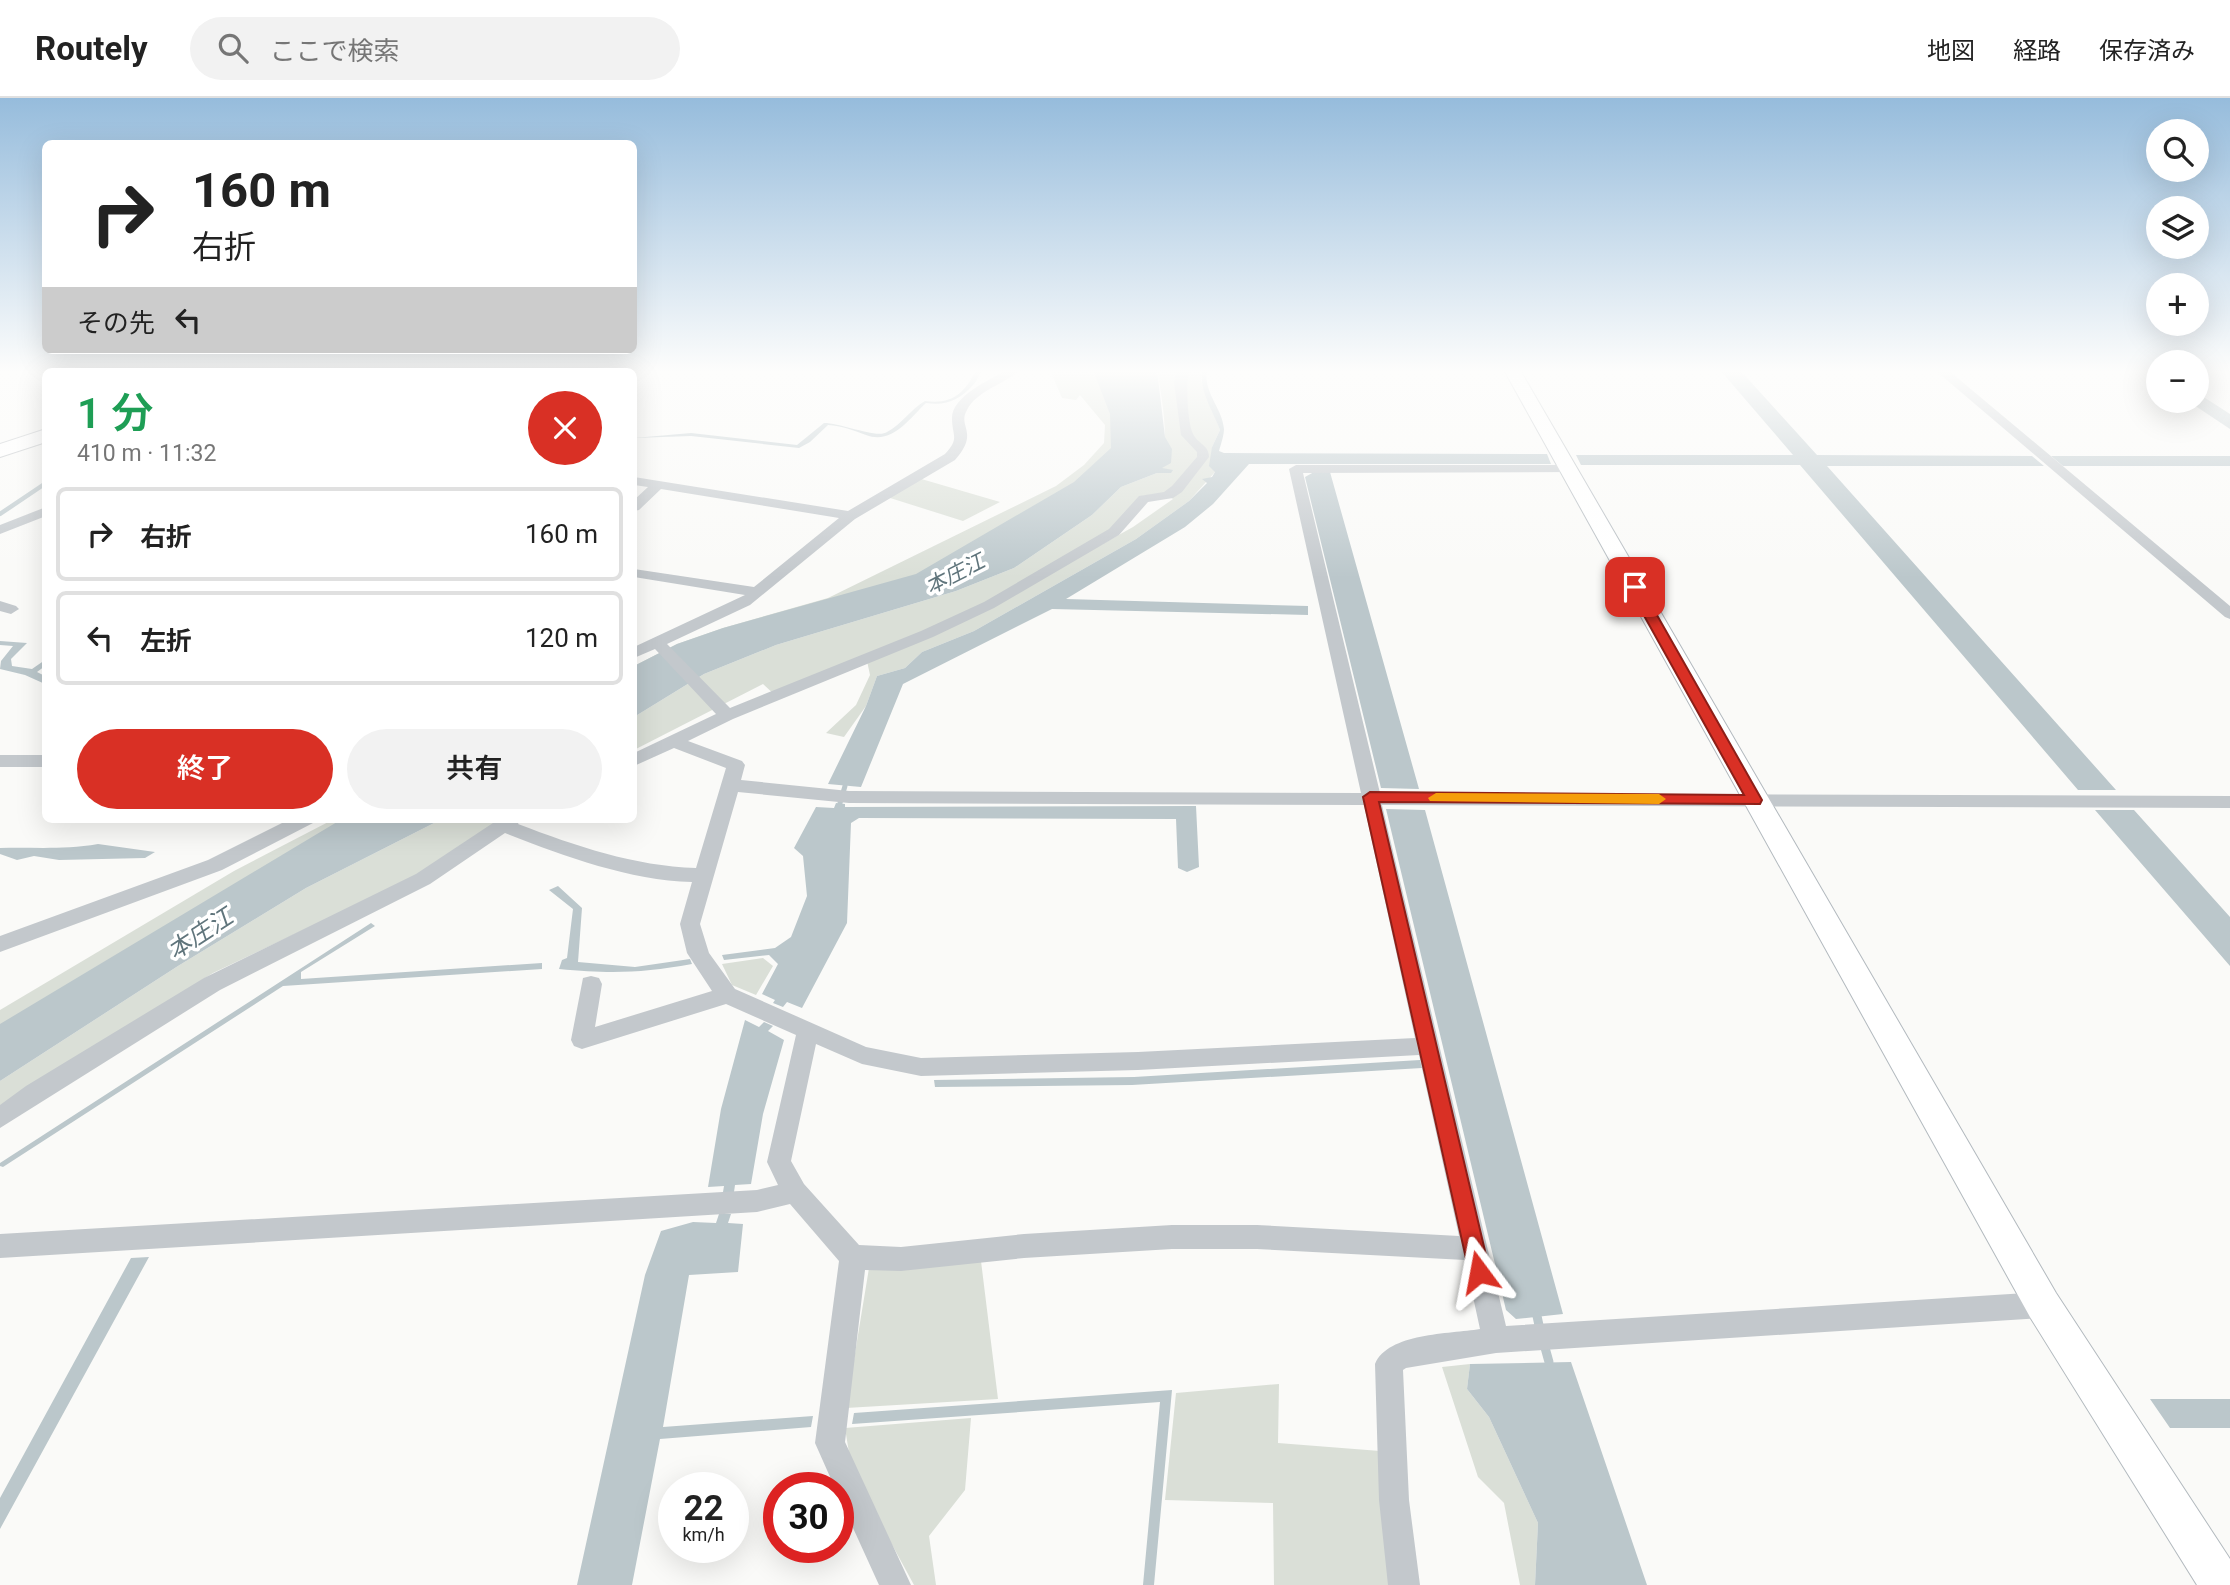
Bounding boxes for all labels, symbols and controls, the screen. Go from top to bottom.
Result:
search box [190,17,680,80]
text: Routely [35,29,148,68]
icon: search [214,29,252,67]
text: ここで検索 [270,36,400,66]
text: 地図 [1927,37,1975,65]
text: 経路 [2013,37,2061,65]
text: 保存済み [2099,37,2195,65]
map controls [2146,119,2209,413]
button: search [2146,119,2209,182]
text: 160 m [192,162,331,219]
icon: right [77,168,168,259]
button: layers [2146,196,2209,259]
text: 右折 [192,228,256,266]
button: + [2146,273,2209,336]
icon: left [169,301,207,339]
text: その先 [77,308,155,338]
button: − [2146,350,2209,413]
text: 1 分 [77,389,153,438]
button: close [528,391,602,465]
text: 410 m · 11:32 [77,440,216,467]
icon: right [81,515,119,553]
text: 160 m [525,519,598,549]
text: 右折 [140,522,192,552]
water label: 本庄江 [921,548,990,599]
pin [1605,557,1665,617]
icon: arrive [1616,568,1654,606]
icon: left [81,619,119,657]
text: 120 m [525,623,598,653]
text: 左折 [140,626,192,656]
button: 終了 [77,729,333,809]
button: 共有 [347,729,602,809]
water label: 本庄江 [162,901,240,965]
position arrow [1442,1235,1516,1309]
speed limit sign: 30 [763,1472,854,1563]
text: 22 [683,1488,724,1529]
text: km/h [682,1524,725,1545]

